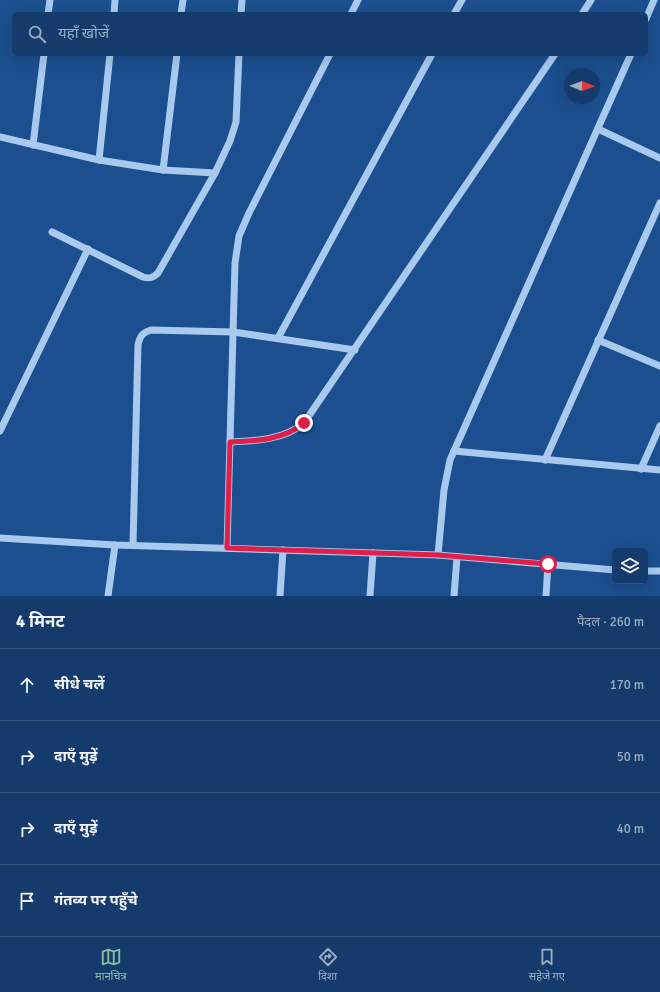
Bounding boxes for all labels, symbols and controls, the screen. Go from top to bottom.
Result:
search box [12,12,648,56]
icon: search [26,23,48,45]
text: यहाँ खोजें [58,24,109,42]
north arrow [564,68,600,104]
route end [295,414,313,432]
map controls [612,548,648,584]
button: layers [612,548,648,584]
route start [539,555,557,573]
text: 4 मिनट [16,611,65,632]
text: पैदल · 260 m [577,614,644,630]
icon: ahead [16,674,38,696]
text: सीधे चलें [54,675,105,693]
text: 170 m [610,677,644,693]
icon: right [16,746,38,768]
text: दाएँ मुड़ें [54,747,98,765]
text: 50 m [617,749,644,765]
icon: right [16,818,38,840]
text: दाएँ मुड़ें [54,819,98,837]
text: 40 m [617,821,644,837]
icon: arrive [16,890,38,912]
text: गंतव्य पर पहुँचे [54,891,138,909]
tab: मानचित्र [95,946,127,984]
tab: दिशा [317,946,339,984]
tab: सहेजे गए [529,946,565,984]

